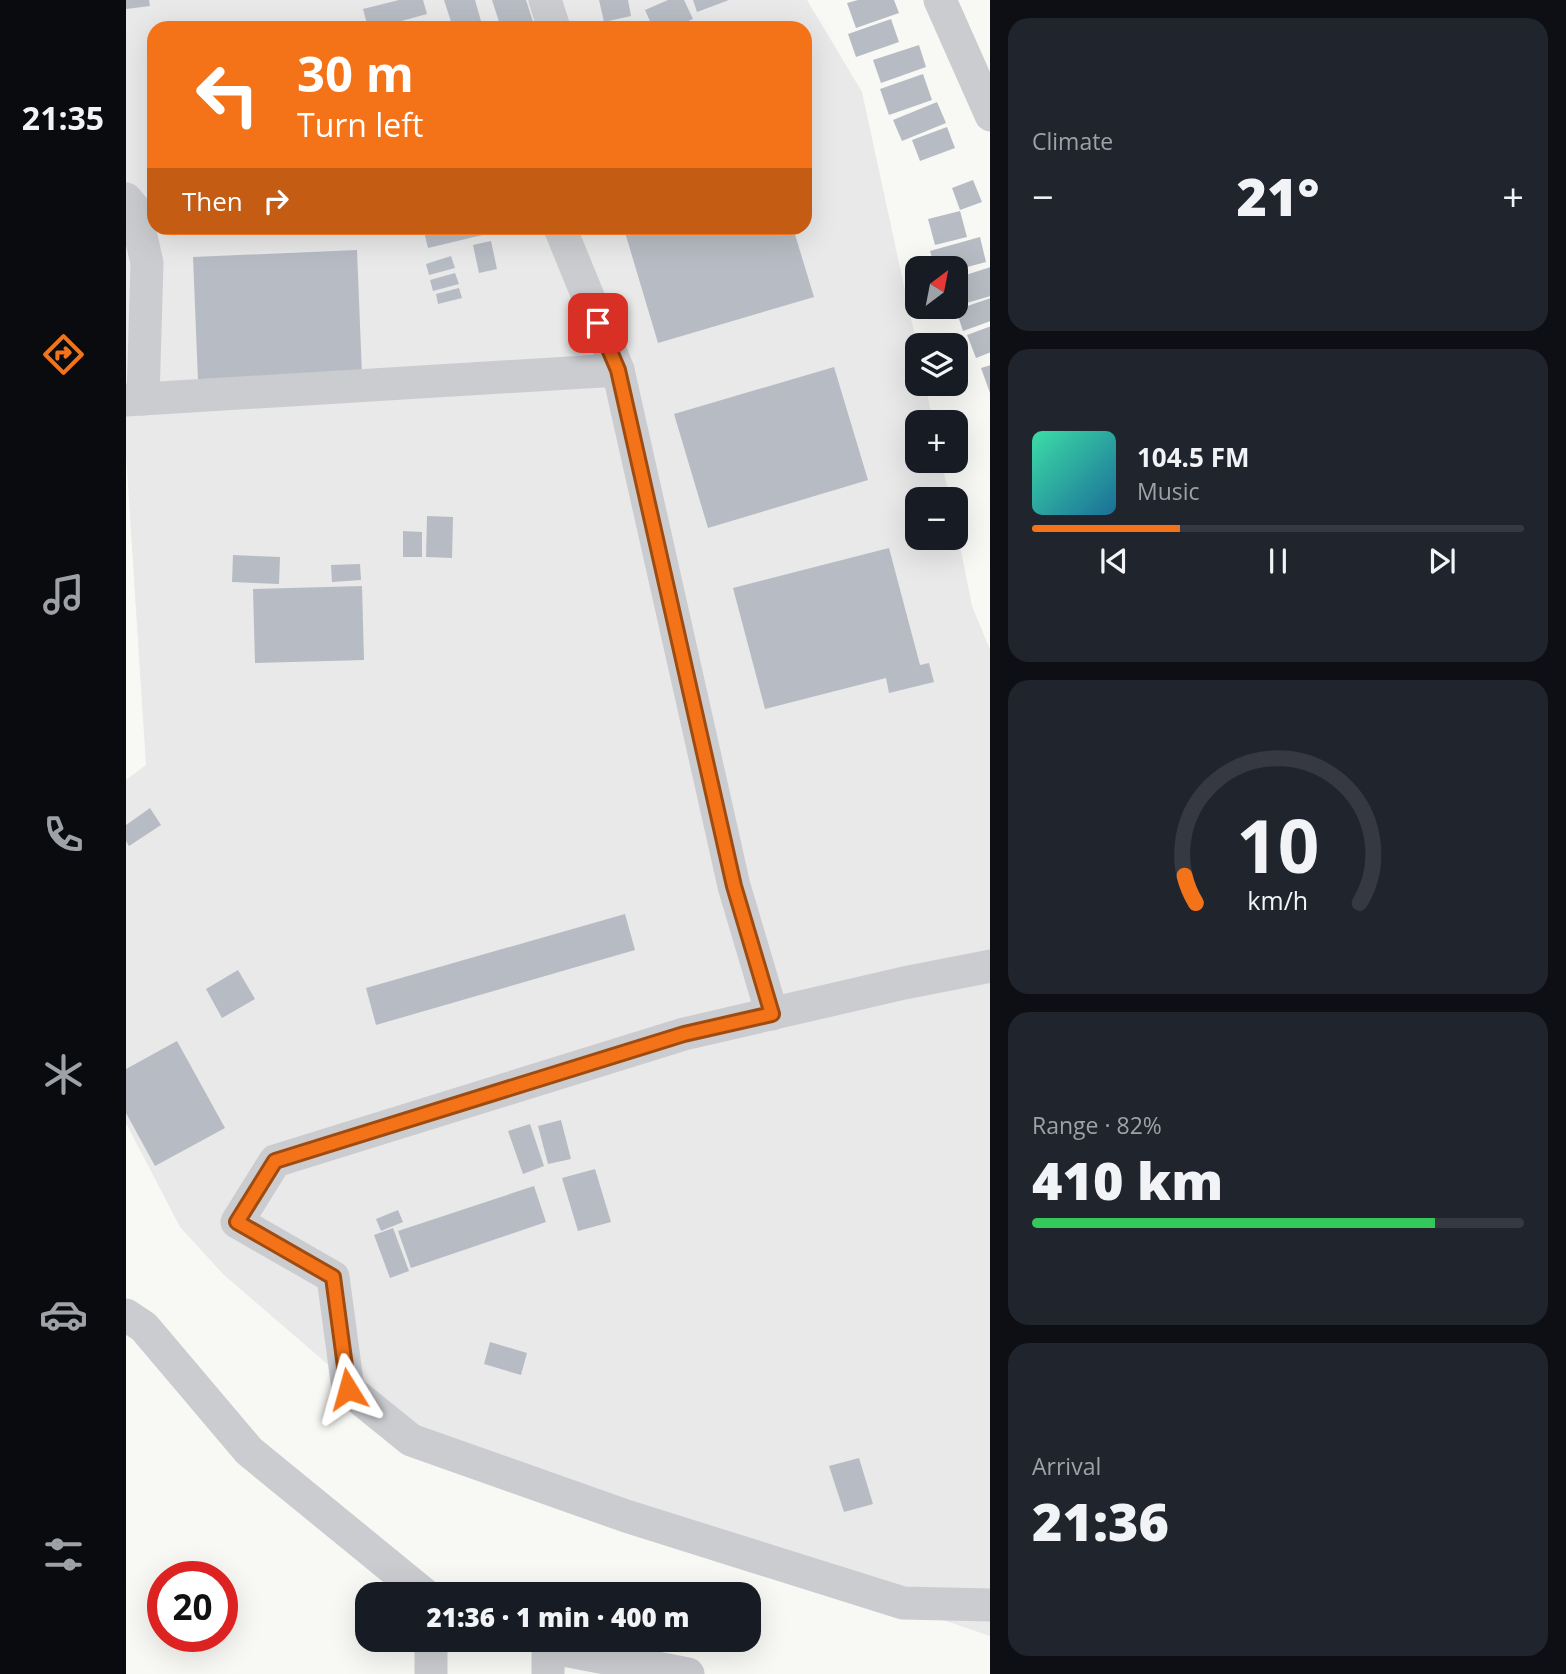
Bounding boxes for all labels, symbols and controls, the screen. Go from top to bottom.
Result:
text: 30 m [297,40,414,106]
icon: left [182,49,273,140]
text: 21:35 [22,96,104,139]
text: Turn left [297,103,423,146]
text: Climate [1032,125,1113,157]
text: 21° [1237,160,1319,231]
text: − [1032,170,1054,222]
text: + [1502,170,1524,222]
icon: right [257,182,295,220]
text: Then [182,183,243,219]
north arrow [905,256,968,318]
map controls [905,256,968,550]
pin [568,293,628,353]
icon: arrive [579,304,617,342]
icon: directions [39,330,88,379]
button: layers [905,333,968,396]
button: + [905,410,968,473]
text: 104.5 FM [1137,439,1249,475]
text: Music [1137,475,1200,507]
button: − [905,487,968,550]
icon: previous [1095,542,1133,580]
icon: pause [1259,542,1297,580]
icon: next [1423,542,1461,580]
icon: music [39,570,88,619]
text: 10 [1236,795,1320,894]
icon: phone [39,810,88,859]
text: km/h [1248,883,1308,917]
icon: climate [39,1050,88,1099]
text: Range · 82% [1032,1109,1162,1141]
text: 410 km [1032,1144,1223,1215]
icon: car [39,1290,88,1339]
position arrow [311,1352,385,1426]
text: Arrival [1032,1450,1101,1482]
text: 21:36 [1032,1485,1169,1556]
icon: filters [39,1530,88,1579]
speed limit sign: 20 [147,1561,238,1652]
text: 21:36 · 1 min · 400 m [427,1599,689,1635]

